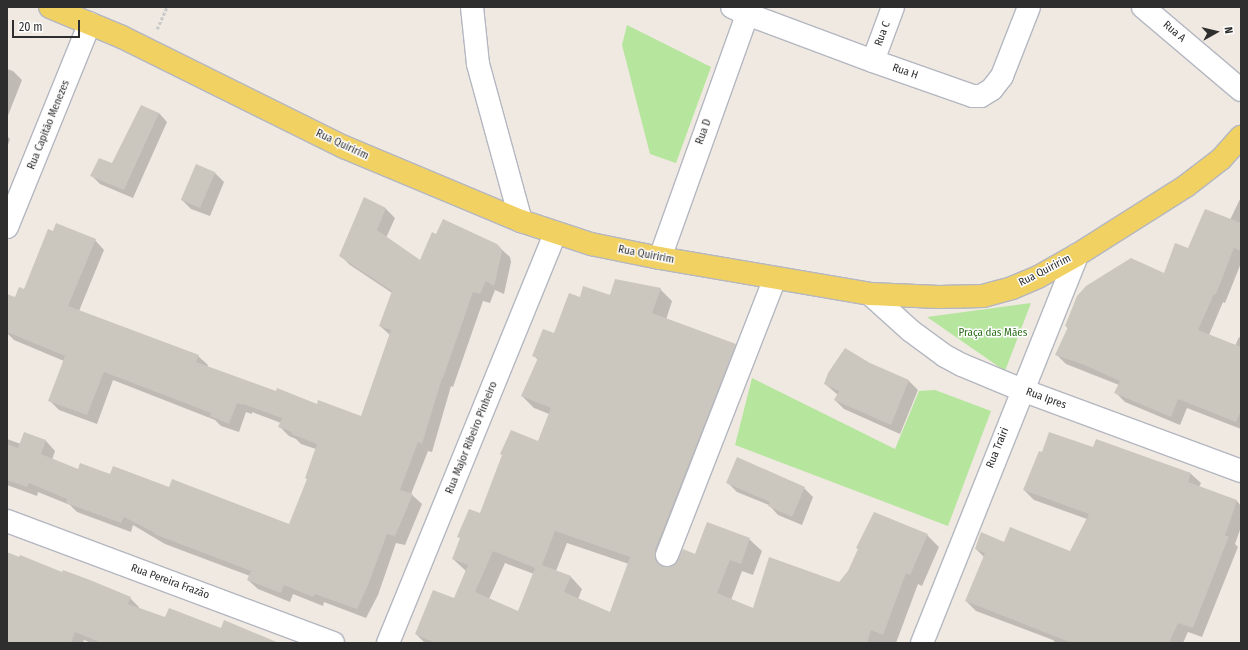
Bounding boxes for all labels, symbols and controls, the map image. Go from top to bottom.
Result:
scale bar [14,12,82,38]
north arrow [1196,12,1236,52]
street label: Rua A [1160,19,1188,45]
text: 20 m [19,20,43,34]
street label: Rua C [872,20,894,48]
text: N [1221,26,1235,34]
street label: Rua H [890,61,920,83]
street label: Rua Capitão Menezes [25,78,73,172]
street label: Rua D [693,117,715,147]
street label: Rua Quiririm [313,127,371,163]
street label: Rua Quiririm [617,243,675,267]
street label: Rua Quiririm [1017,252,1073,290]
park label: Praça das Mães [959,326,1027,340]
street label: Rua Major Ribeiro Pinheiro [443,380,501,496]
street label: Rua Ipres [1024,386,1068,412]
street label: Rua Trairi [984,426,1012,470]
street label: Rua Pereira Frazão [129,562,211,602]

